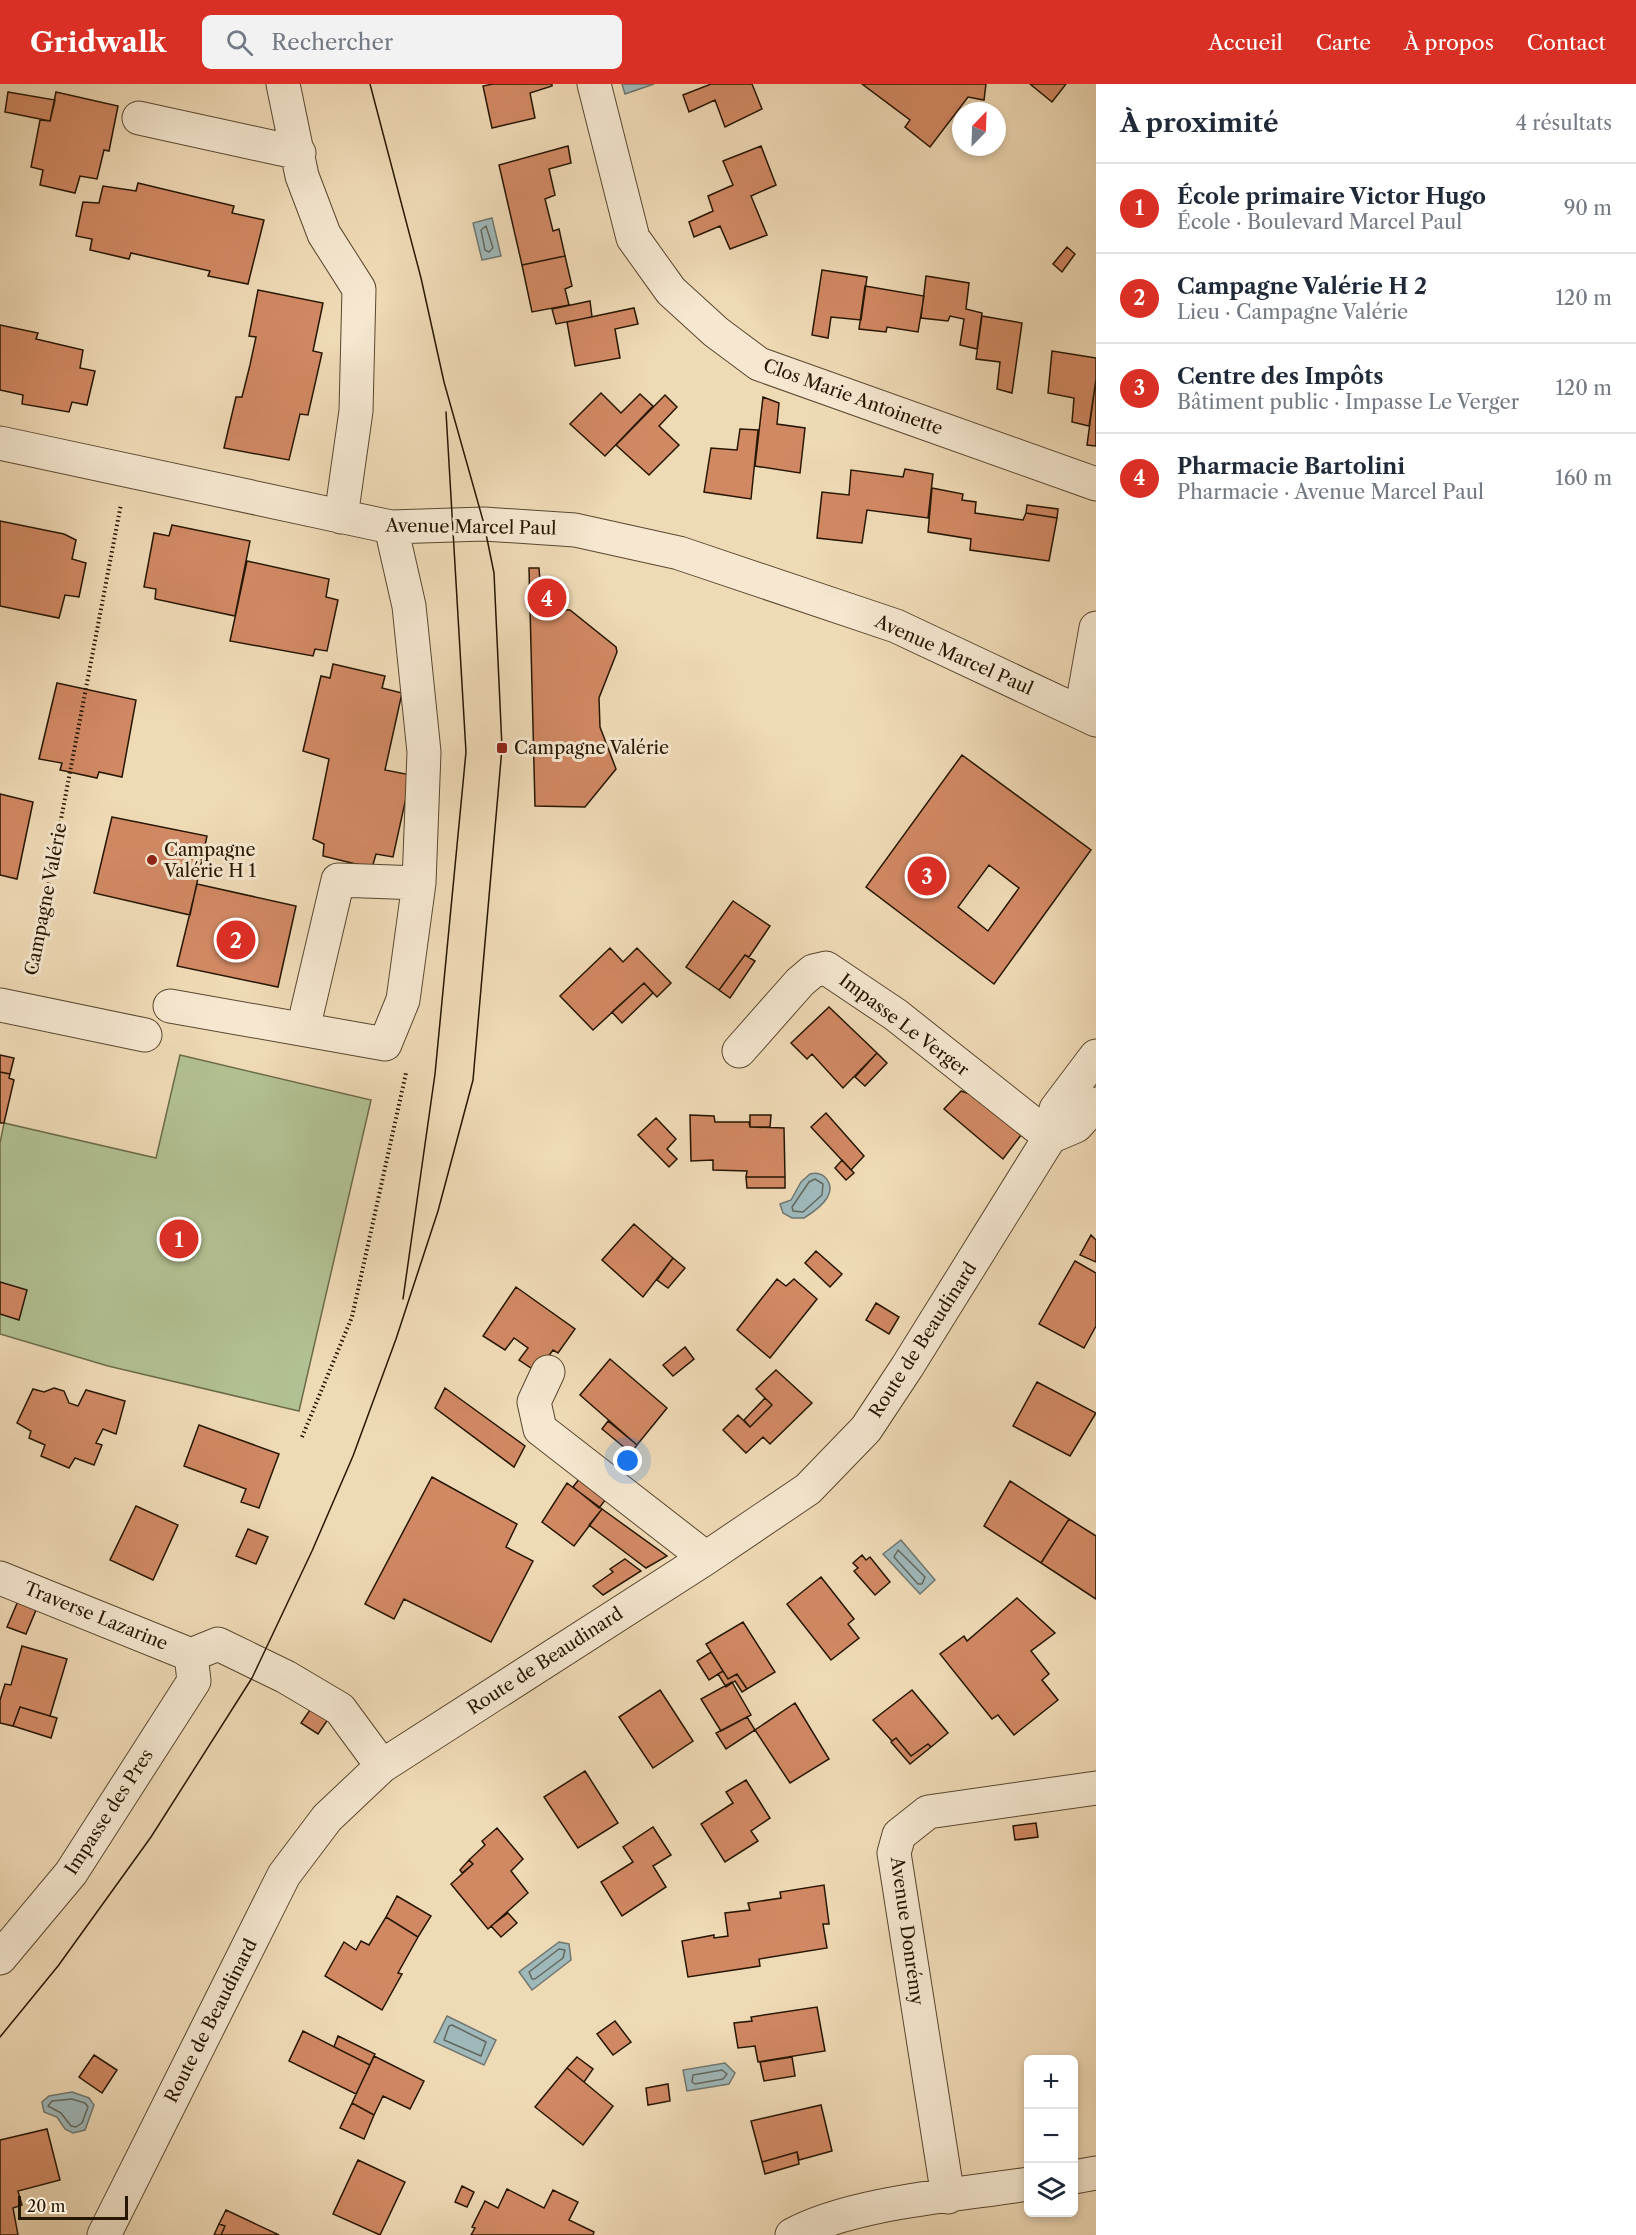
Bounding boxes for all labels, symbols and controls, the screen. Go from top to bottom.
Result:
search box [202,15,622,69]
text: Gridwalk [30,25,166,59]
icon: search [223,26,256,59]
text: Rechercher [271,29,393,56]
text: Accueil [1208,30,1283,55]
text: Carte [1316,30,1371,55]
text: À propos [1404,30,1494,55]
text: Contact [1527,30,1606,55]
north arrow [952,102,1006,156]
text: À proximité [1120,107,1279,139]
text: 4 résultats [1515,111,1612,135]
text: École primaire Victor Hugo [1177,183,1486,210]
text: 1 [1135,196,1144,220]
text: 90 m [1564,196,1612,220]
text: École · Boulevard Marcel Paul [1177,210,1462,234]
text: Campagne Valérie H 2 [1177,273,1427,300]
text: 2 [1134,286,1145,310]
text: 120 m [1555,286,1612,310]
text: Lieu · Campagne Valérie [1177,300,1408,324]
street label: Clos Marie Antoinette [760,354,946,440]
text: Centre des Impôts [1177,363,1383,390]
text: 3 [1134,376,1145,400]
text: 120 m [1555,376,1612,400]
text: Bâtiment public · Impasse Le Verger [1177,390,1519,414]
text: Pharmacie Bartolini [1177,453,1405,480]
text: 4 [1134,466,1145,490]
text: 160 m [1555,466,1612,490]
text: Pharmacie · Avenue Marcel Paul [1177,480,1484,504]
street label: Avenue Marcel Paul [384,514,557,539]
pin: 4 [528,576,566,620]
street label: Avenue Marcel Paul [871,610,1037,700]
place label: Campagne Valérie [514,737,669,759]
marker: Campagne Valérie [495,741,509,755]
street label: Campagne Valérie [20,821,72,977]
place label: Campagne Valérie H 1 [163,839,256,882]
marker: Campagne Valérie H 1 [145,853,159,867]
pin: 3 [908,854,946,898]
pin: 2 [216,918,256,962]
street label: Impasse Le Verger [835,969,974,1081]
pin: 1 [160,1216,198,1262]
street label: Route de Beaudinard [864,1258,982,1422]
your location [613,1446,642,1475]
street label: Traverse Lazarine [21,1577,171,1655]
street label: Route de Beaudinard [463,1602,627,1720]
street label: Impasse des Pres [60,1745,158,1879]
street label: Avenue Donrémy [886,1854,928,2007]
street label: Route de Beaudinard [160,1935,262,2107]
map controls [1024,2055,1078,2217]
button: + [1024,2055,1078,2109]
button: − [1024,2109,1078,2163]
button: layers [1024,2163,1078,2217]
scale bar [18,2193,128,2220]
text: 20 m [27,2196,66,2216]

